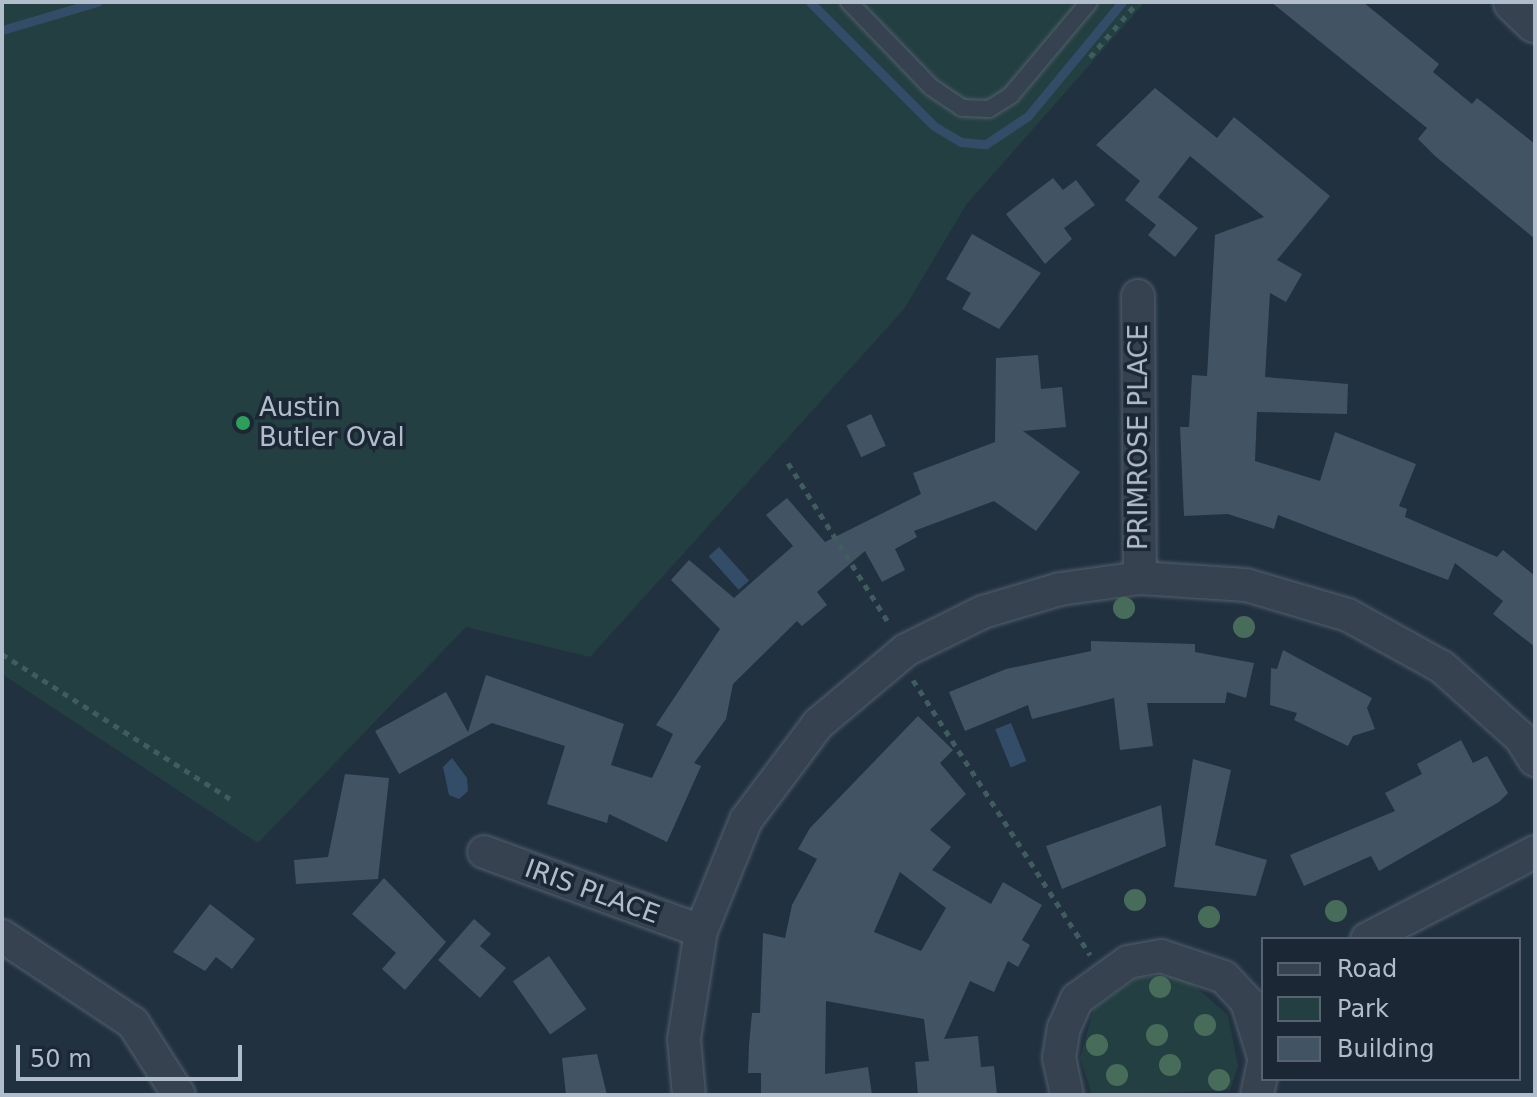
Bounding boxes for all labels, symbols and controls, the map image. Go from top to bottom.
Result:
street label: PRIMROSE PLACE [1123,324,1155,550]
place label: Austin Butler Oval [259,392,405,454]
marker: Austin Butler Oval [234,414,252,432]
street label: IRIS PLACE [520,853,664,931]
legend [1261,937,1521,1081]
text: Road [1337,955,1397,983]
text: Park [1337,995,1389,1023]
scale bar [20,1029,246,1079]
text: Building [1337,1035,1434,1063]
text: 50 m [30,1045,92,1073]

